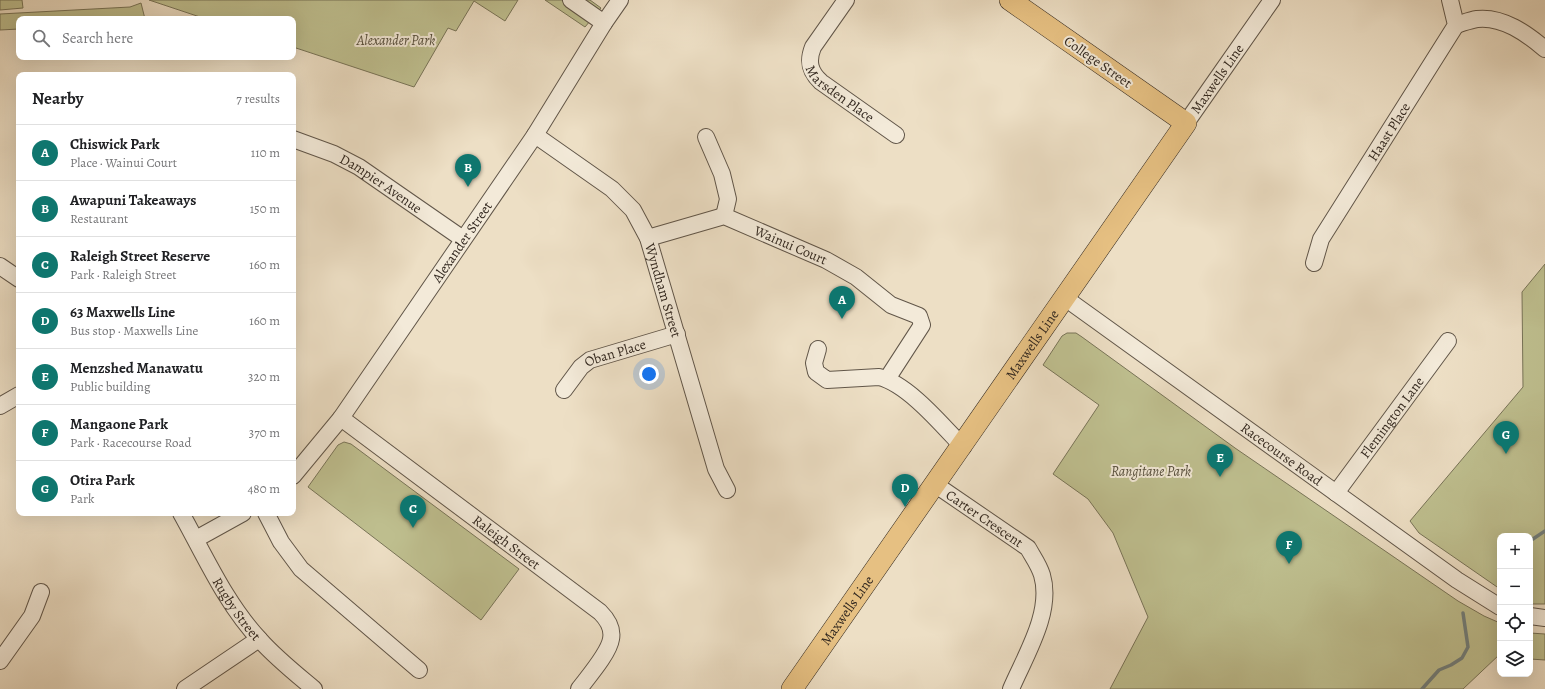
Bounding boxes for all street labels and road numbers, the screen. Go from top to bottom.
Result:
street label: College Street [1060,32,1136,93]
street label: Maxwells Line [1186,40,1248,117]
street label: Marsden Place [801,62,878,126]
street label: Haast Place [1363,99,1414,165]
street label: Dampier Avenue [336,149,426,217]
street label: Alexander Street [427,197,497,287]
street label: Wainui Court [751,220,831,269]
street label: Wyndham Street [640,240,686,340]
street label: Maxwells Line [1001,306,1063,383]
street label: Oban Place [580,334,648,371]
street label: Flemington Lane [1355,373,1428,462]
street label: Racecourse Road [1237,418,1327,490]
street label: Carter Crescent [942,485,1027,552]
street label: Raleigh Street [469,510,545,574]
street label: Maxwells Line [816,571,878,649]
street label: Rugby Street [208,574,266,645]

